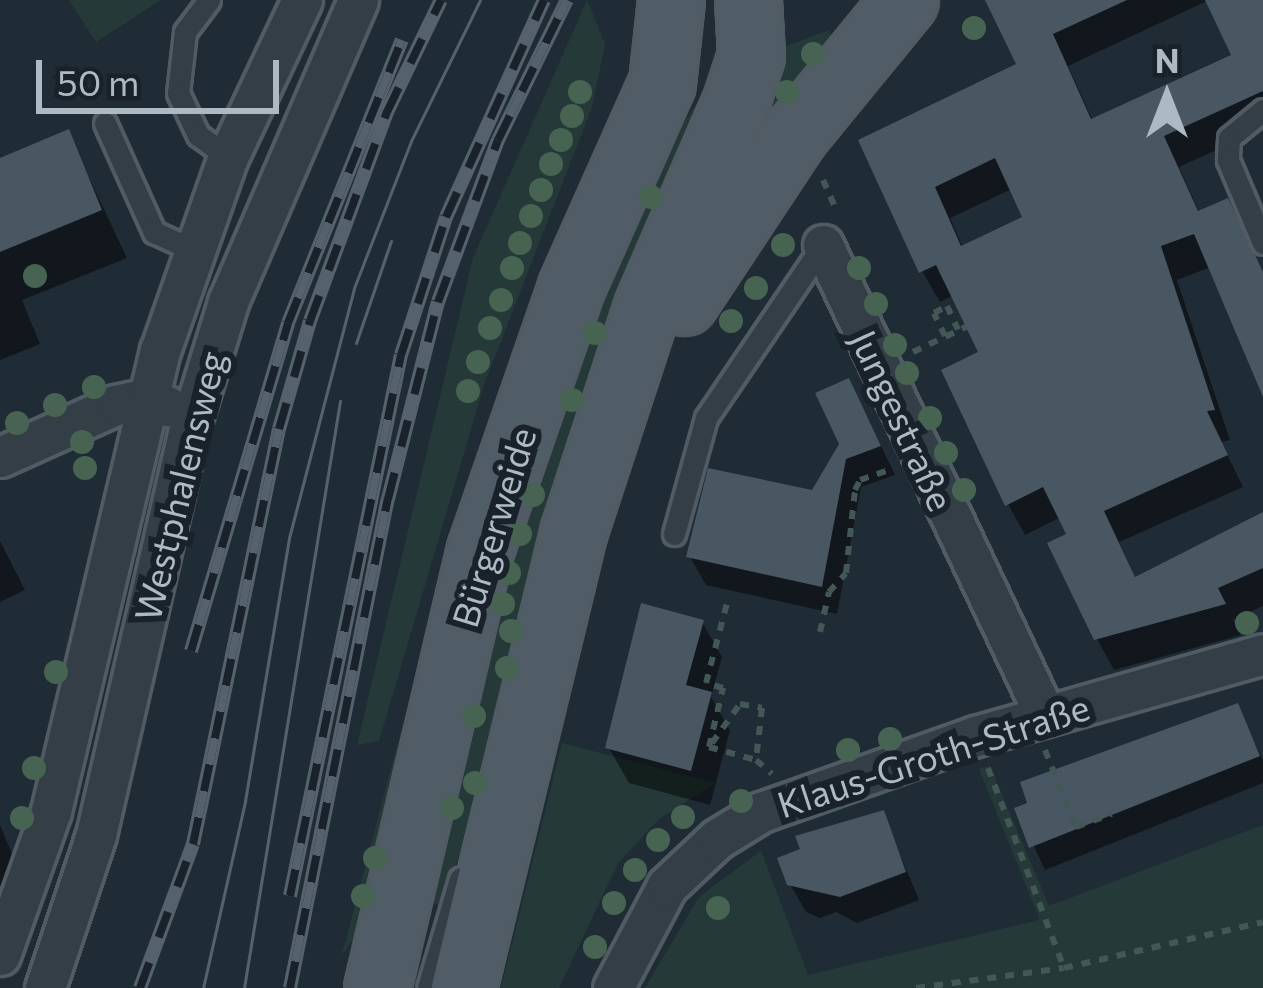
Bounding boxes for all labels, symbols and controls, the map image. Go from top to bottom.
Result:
scale bar [42,36,285,110]
north arrow [1107,36,1227,156]
text: N [1155,39,1179,80]
text: 50 m [57,59,139,103]
street label: Jungestraße [842,323,964,517]
street label: Westphalensweg [125,347,233,625]
street label: Bürgerweide [442,422,544,632]
street label: Klaus-Groth-Straße [772,684,1094,826]

